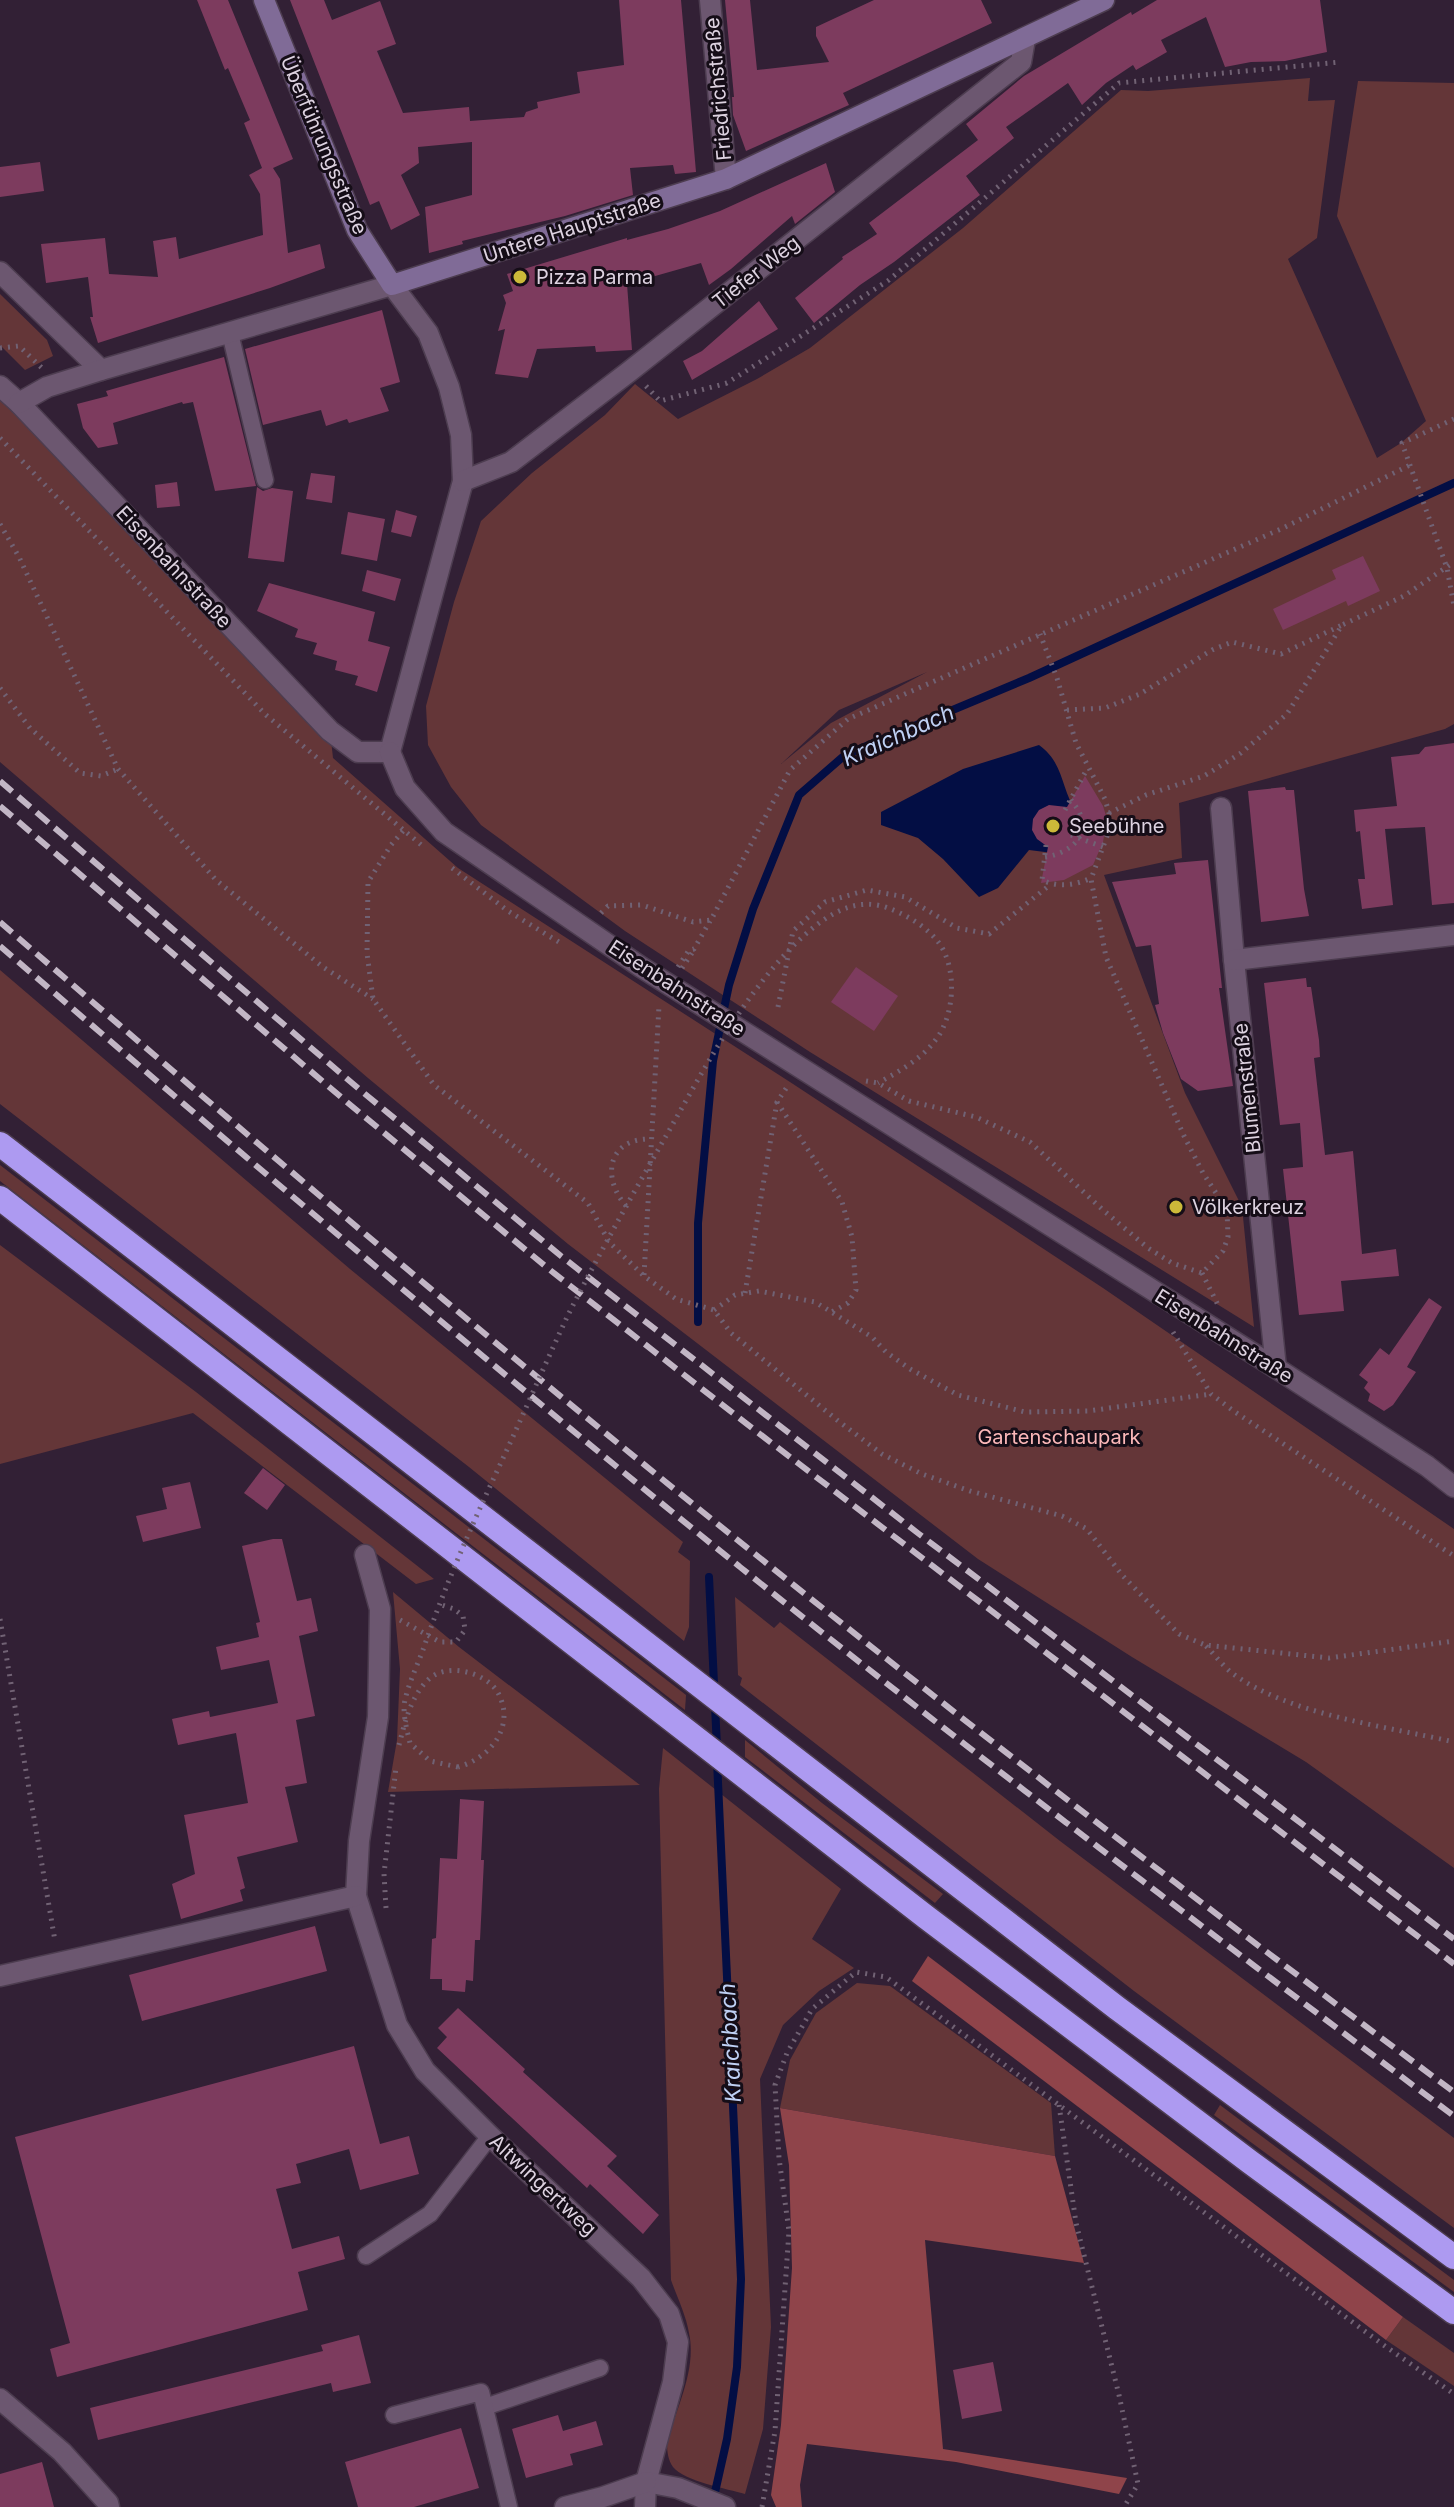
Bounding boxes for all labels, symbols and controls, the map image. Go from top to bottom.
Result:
street label: Friedrichstraße [700,16,736,162]
street label: Überführungsstraße [276,52,372,238]
street label: Untere Hauptstraße [480,188,664,268]
street label: Tiefer Weg [708,231,804,313]
place label: Pizza Parma [536,265,653,289]
marker: Pizza Parma [511,268,529,286]
street label: Eisenbahnstraße [111,501,237,633]
water label: Kraichbach [838,699,958,771]
place label: Seebühne [1069,814,1165,838]
marker: Seebühne [1044,817,1062,835]
street label: Eisenbahnstraße [604,935,750,1041]
street label: Blumenstraße [1228,1022,1266,1154]
place label: Völkerkreuz [1192,1195,1304,1219]
marker: Völkerkreuz [1167,1198,1185,1216]
street label: Eisenbahnstraße [1151,1284,1297,1388]
park label: Gartenschaupark [977,1425,1141,1449]
water label: Kraichbach [714,1983,746,2103]
street label: Altwingertweg [485,2129,601,2241]

